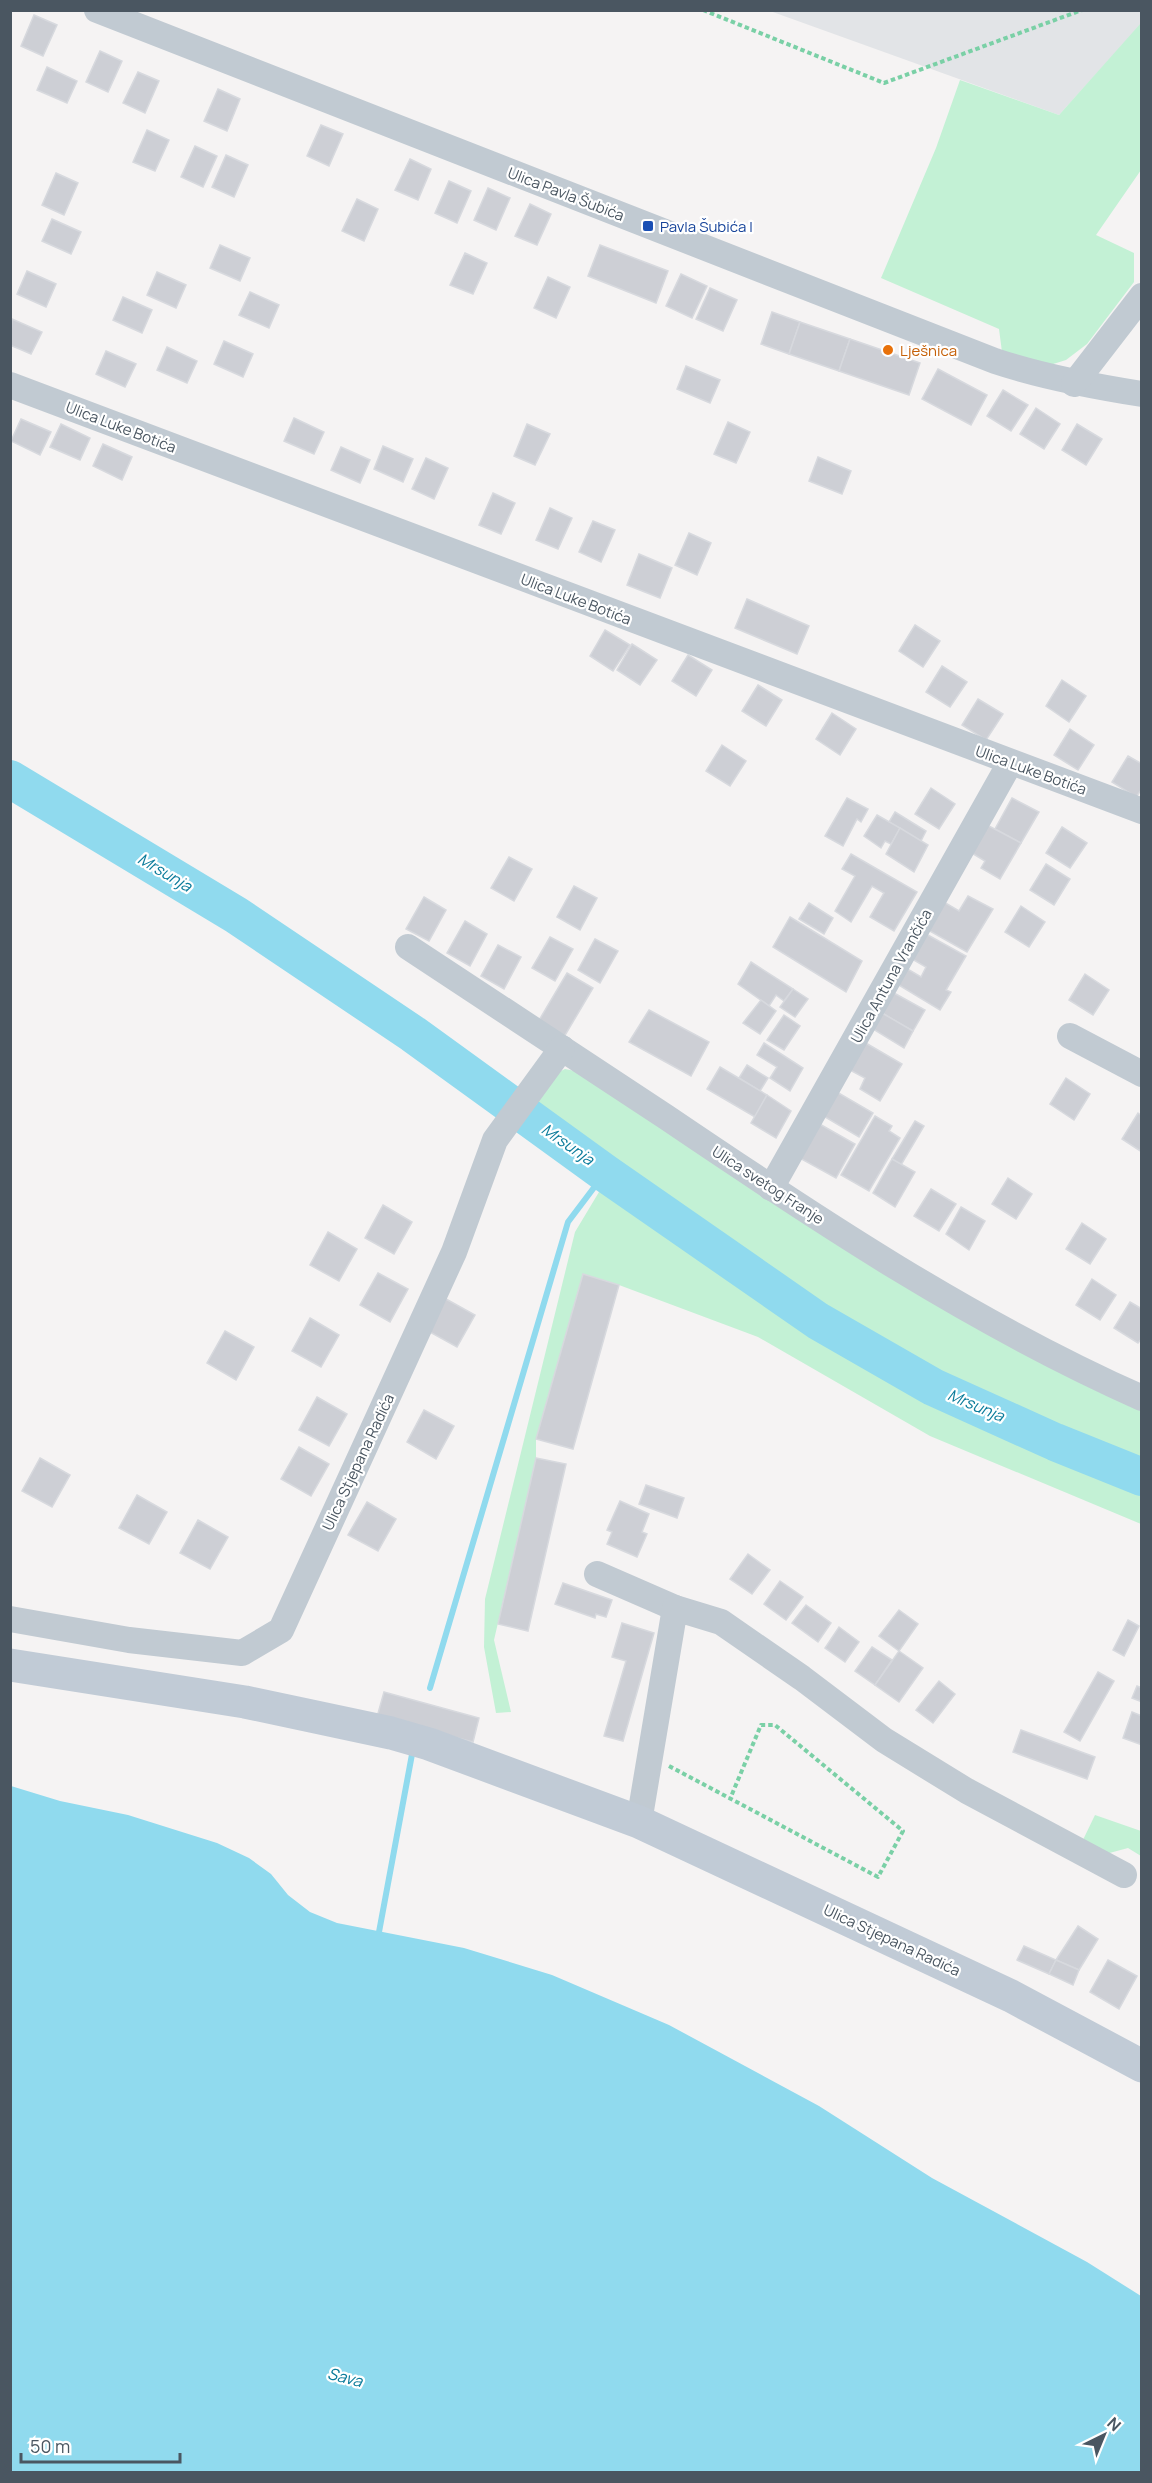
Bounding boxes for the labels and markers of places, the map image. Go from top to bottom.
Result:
place label: Pavla Šubića I [660,216,753,237]
marker: Pavla Šubića I [641,219,655,233]
place label: Lješnica [900,340,957,361]
marker: Lješnica [881,343,895,357]

